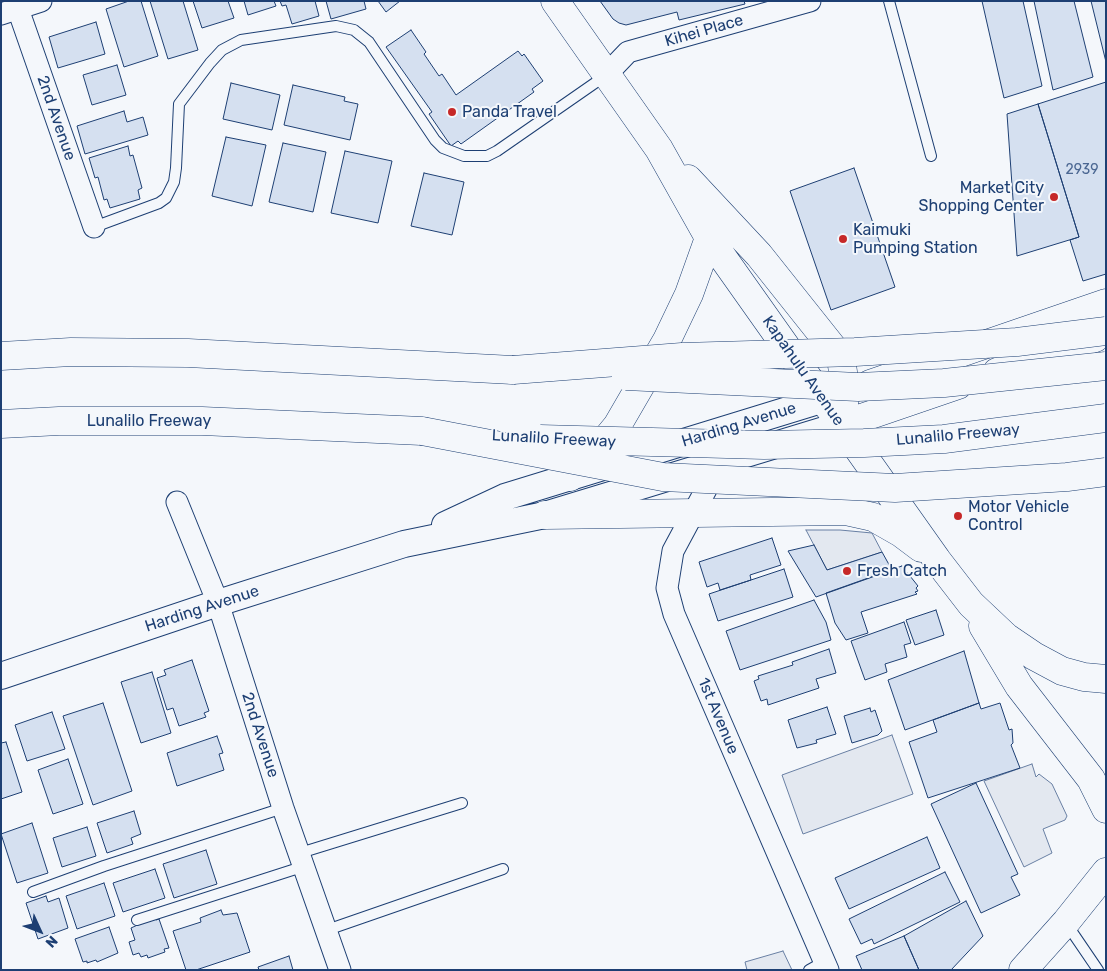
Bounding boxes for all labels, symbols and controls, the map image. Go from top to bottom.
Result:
street label: Kihei Place [663,11,745,51]
street label: 2nd Avenue [33,73,79,163]
place label: Panda Travel [462,102,557,122]
marker: Panda Travel [446,106,458,118]
house number: 2939 [1065,162,1099,178]
place label: Market City Shopping Center [919,178,1044,216]
marker: Market City Shopping Center [1048,191,1060,203]
place label: Kaimuki Pumping Station [853,220,978,258]
marker: Kaimuki Pumping Station [837,233,849,245]
street label: Kapahulu Avenue [758,312,848,430]
street label: Harding Avenue [679,398,799,452]
street label: Lunalilo Freeway [87,411,211,431]
street label: Lunalilo Freeway [895,420,1021,450]
street label: Lunalilo Freeway [491,426,617,452]
place label: Motor Vehicle Control [968,497,1069,535]
marker: Motor Vehicle Control [952,510,964,522]
place label: Fresh Catch [857,561,947,581]
marker: Fresh Catch [841,565,853,577]
street label: Harding Avenue [143,582,261,636]
street label: 1st Avenue [693,675,743,757]
street label: 2nd Avenue [237,690,283,780]
north arrow [15,906,65,956]
text: N [42,932,61,951]

